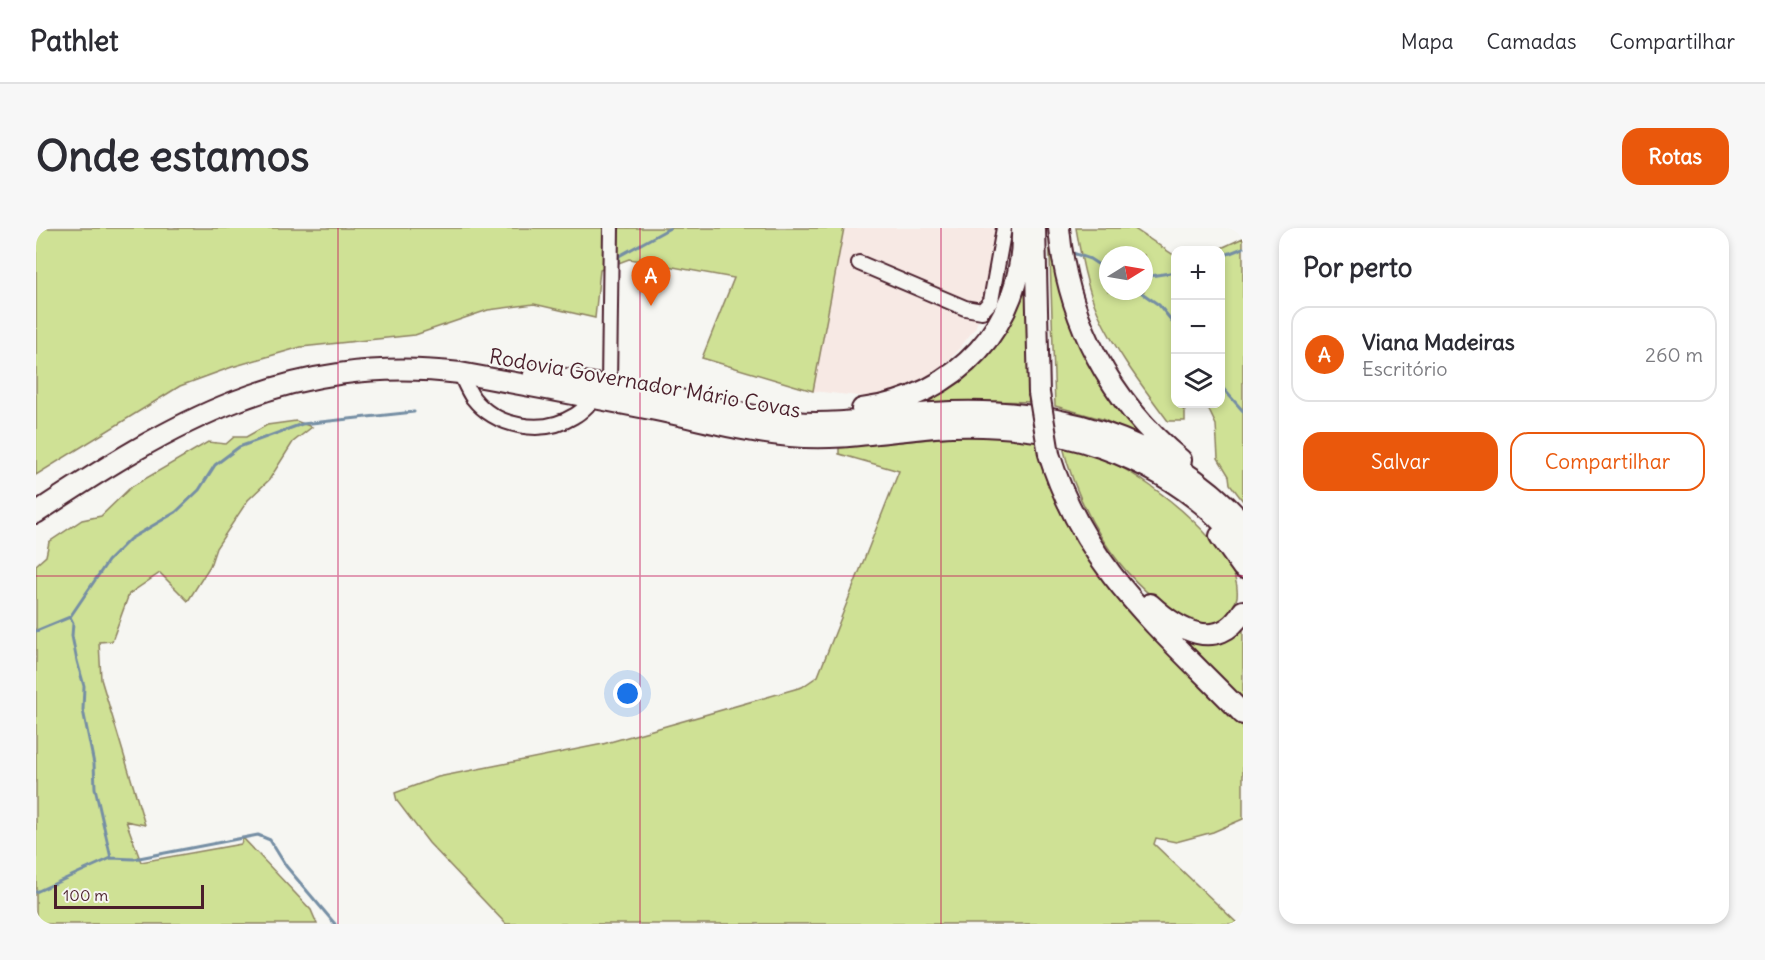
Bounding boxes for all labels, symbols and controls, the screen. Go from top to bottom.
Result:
text: Pathlet [30,23,119,59]
text: Mapa [1401,28,1454,55]
text: Camadas [1487,28,1576,55]
text: Compartilhar [1609,28,1735,55]
button: Rotas [1622,128,1729,185]
text: Onde estamos [36,130,309,182]
north arrow [1099,246,1153,300]
map controls [1171,246,1225,408]
button: + [1171,246,1225,300]
text: Por perto [1303,251,1412,284]
pin: A [632,256,670,306]
button: − [1171,300,1225,354]
text: Viana Madeiras [1362,328,1515,356]
street label: Rodovia Governador Mário Covas [487,342,803,424]
text: A [1318,342,1331,367]
text: 260 m [1645,342,1703,367]
button: layers [1171,354,1225,408]
text: Escritório [1362,356,1448,381]
button: Salvar [1303,432,1498,491]
button: Compartilhar [1510,432,1705,491]
your location [613,679,642,708]
scale bar [54,882,204,910]
text: 100 m [63,885,108,905]

